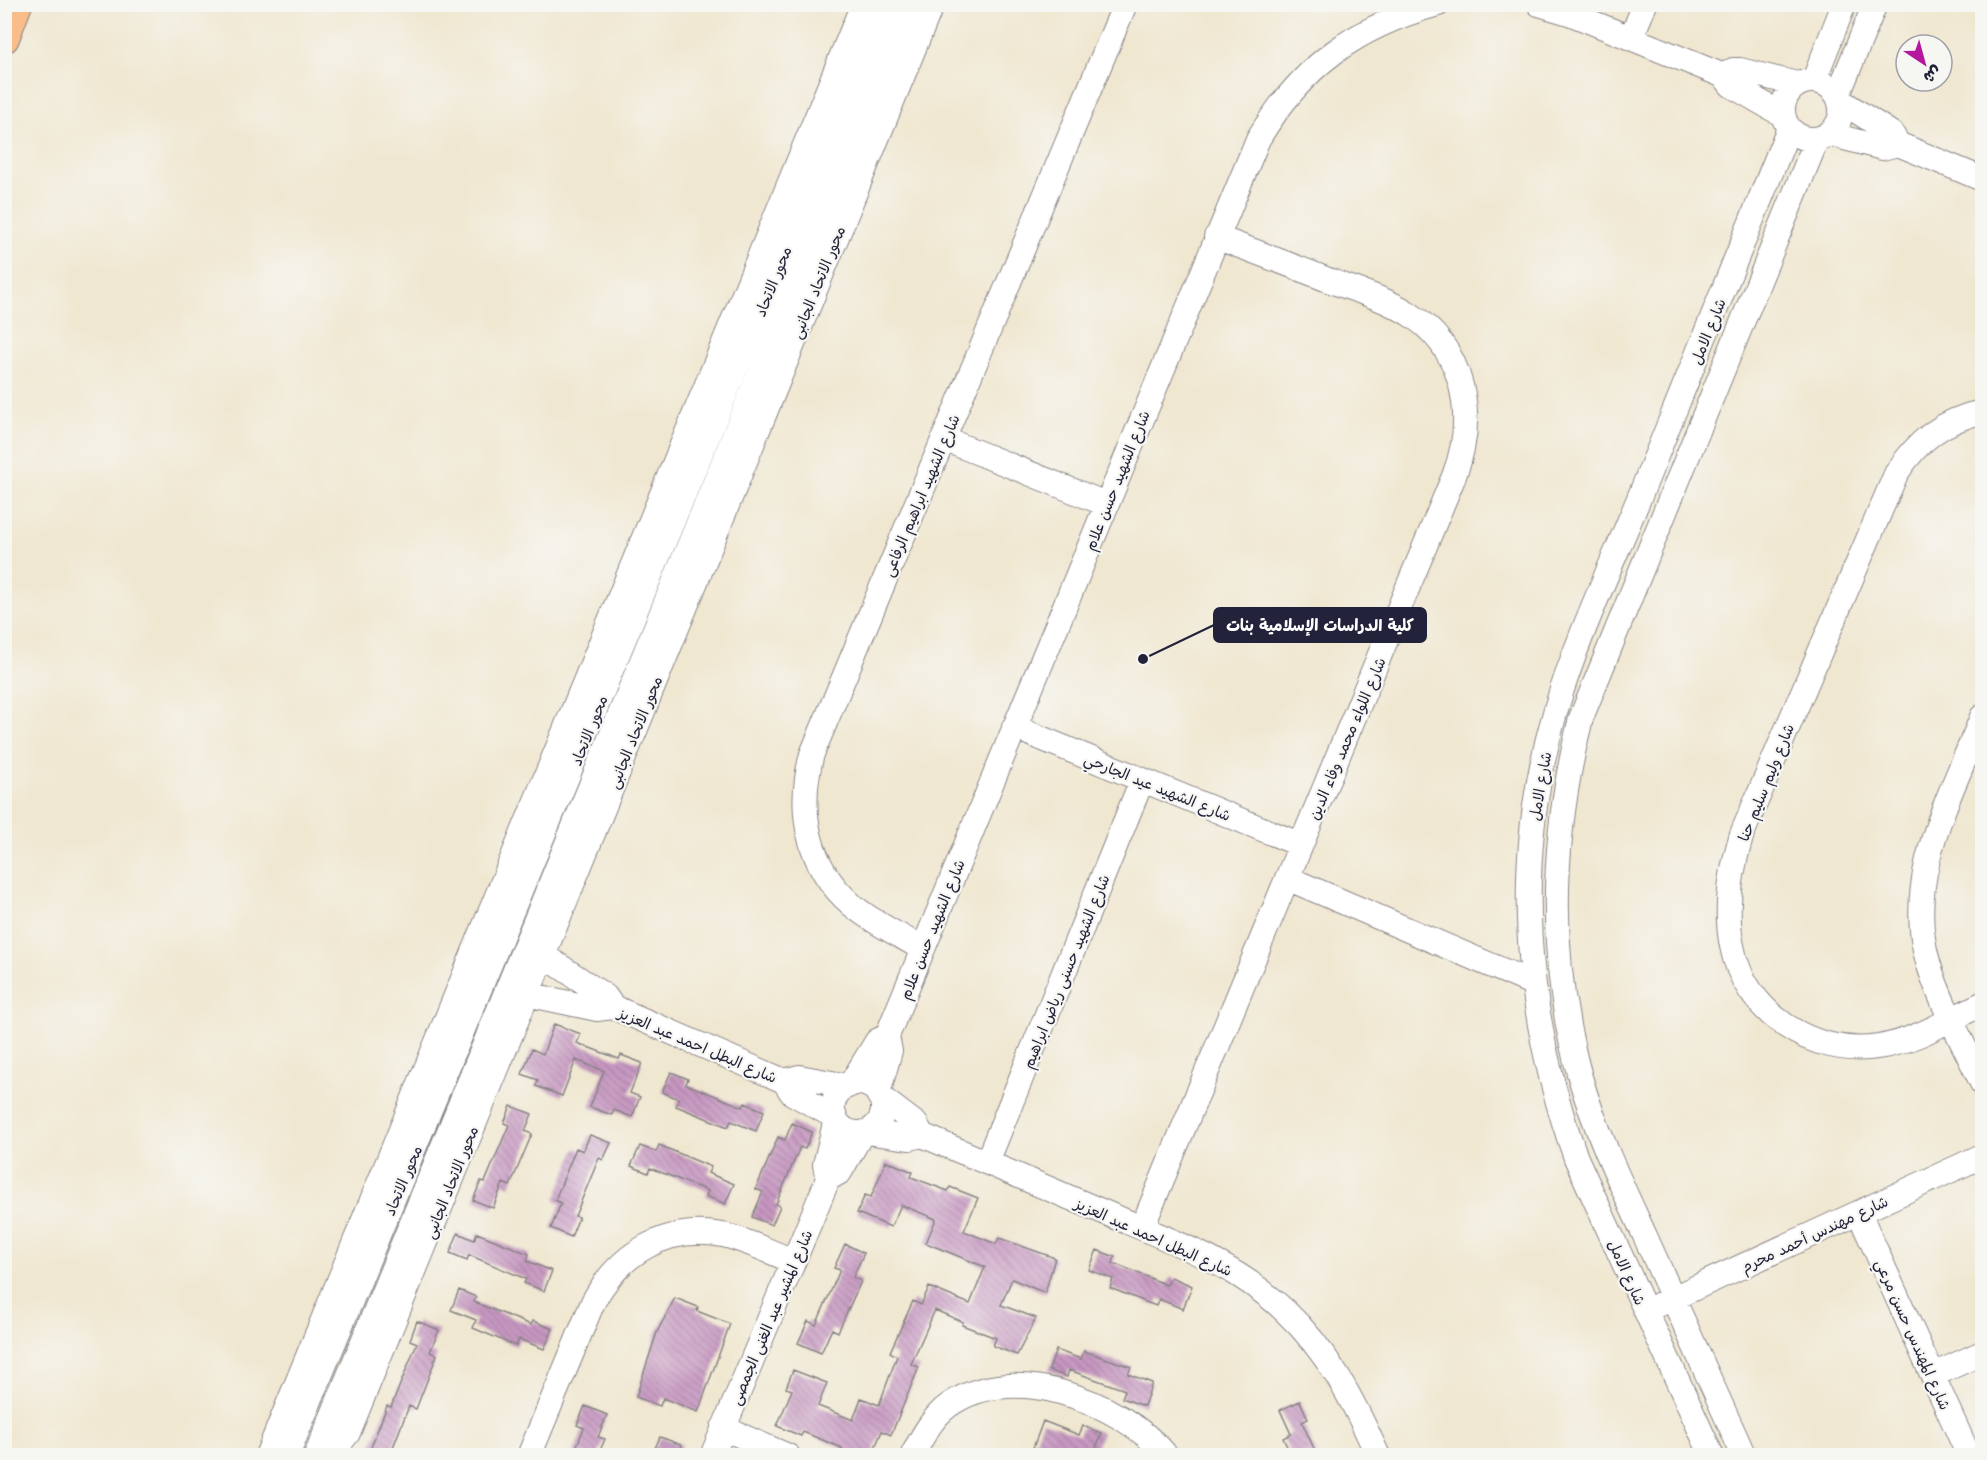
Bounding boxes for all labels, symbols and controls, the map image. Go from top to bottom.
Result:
north arrow [1894,33,1954,93]
text: ش [1919,61,1948,91]
street label: محور الاتحاد الجانبى [784,222,850,342]
street label: محور الاتحاد [747,242,797,320]
street label: شارع الامل [1683,294,1731,368]
street label: شارع الشهيد حسن علام [1077,406,1156,554]
street label: شارع الشهيد ابراهيم الرفاعى [875,410,966,580]
callout: كلية الدراسات الإسلامية بنات [1214,608,1426,642]
text: كلية الدراسات الإسلامية بنات [1226,612,1414,636]
street label: شارع اللواء محمد وفاء الدين [1301,653,1391,823]
street label: محور الاتحاد الجانبى [601,672,667,792]
street label: محور الاتحاد [563,691,613,769]
street label: شارع وليم سليم حنا [1731,720,1801,845]
street label: شارع الشهيد عيد الجارحي [1080,746,1235,829]
street label: شارع الامل [1522,750,1556,822]
street label: شارع الشهيد حسن علام [892,855,971,1003]
street label: شارع الشهيد حسنى رياض ابراهيم [1015,870,1116,1072]
street label: شارع البطل احمد عبد العزيز [613,999,781,1088]
street label: محور الاتحاد الجانبى [417,1122,483,1242]
street label: محور الاتحاد [377,1141,427,1219]
street label: شارع مهندس أحمد محرم [1737,1189,1892,1279]
street label: شارع البطل احمد عبد العزيز [1070,1190,1236,1281]
street label: شارع المشير عبد الغنى الجمصى [723,1226,817,1408]
street label: شارع الامل [1603,1236,1653,1308]
street label: شارع المهندس حسن مرعي [1868,1255,1958,1414]

